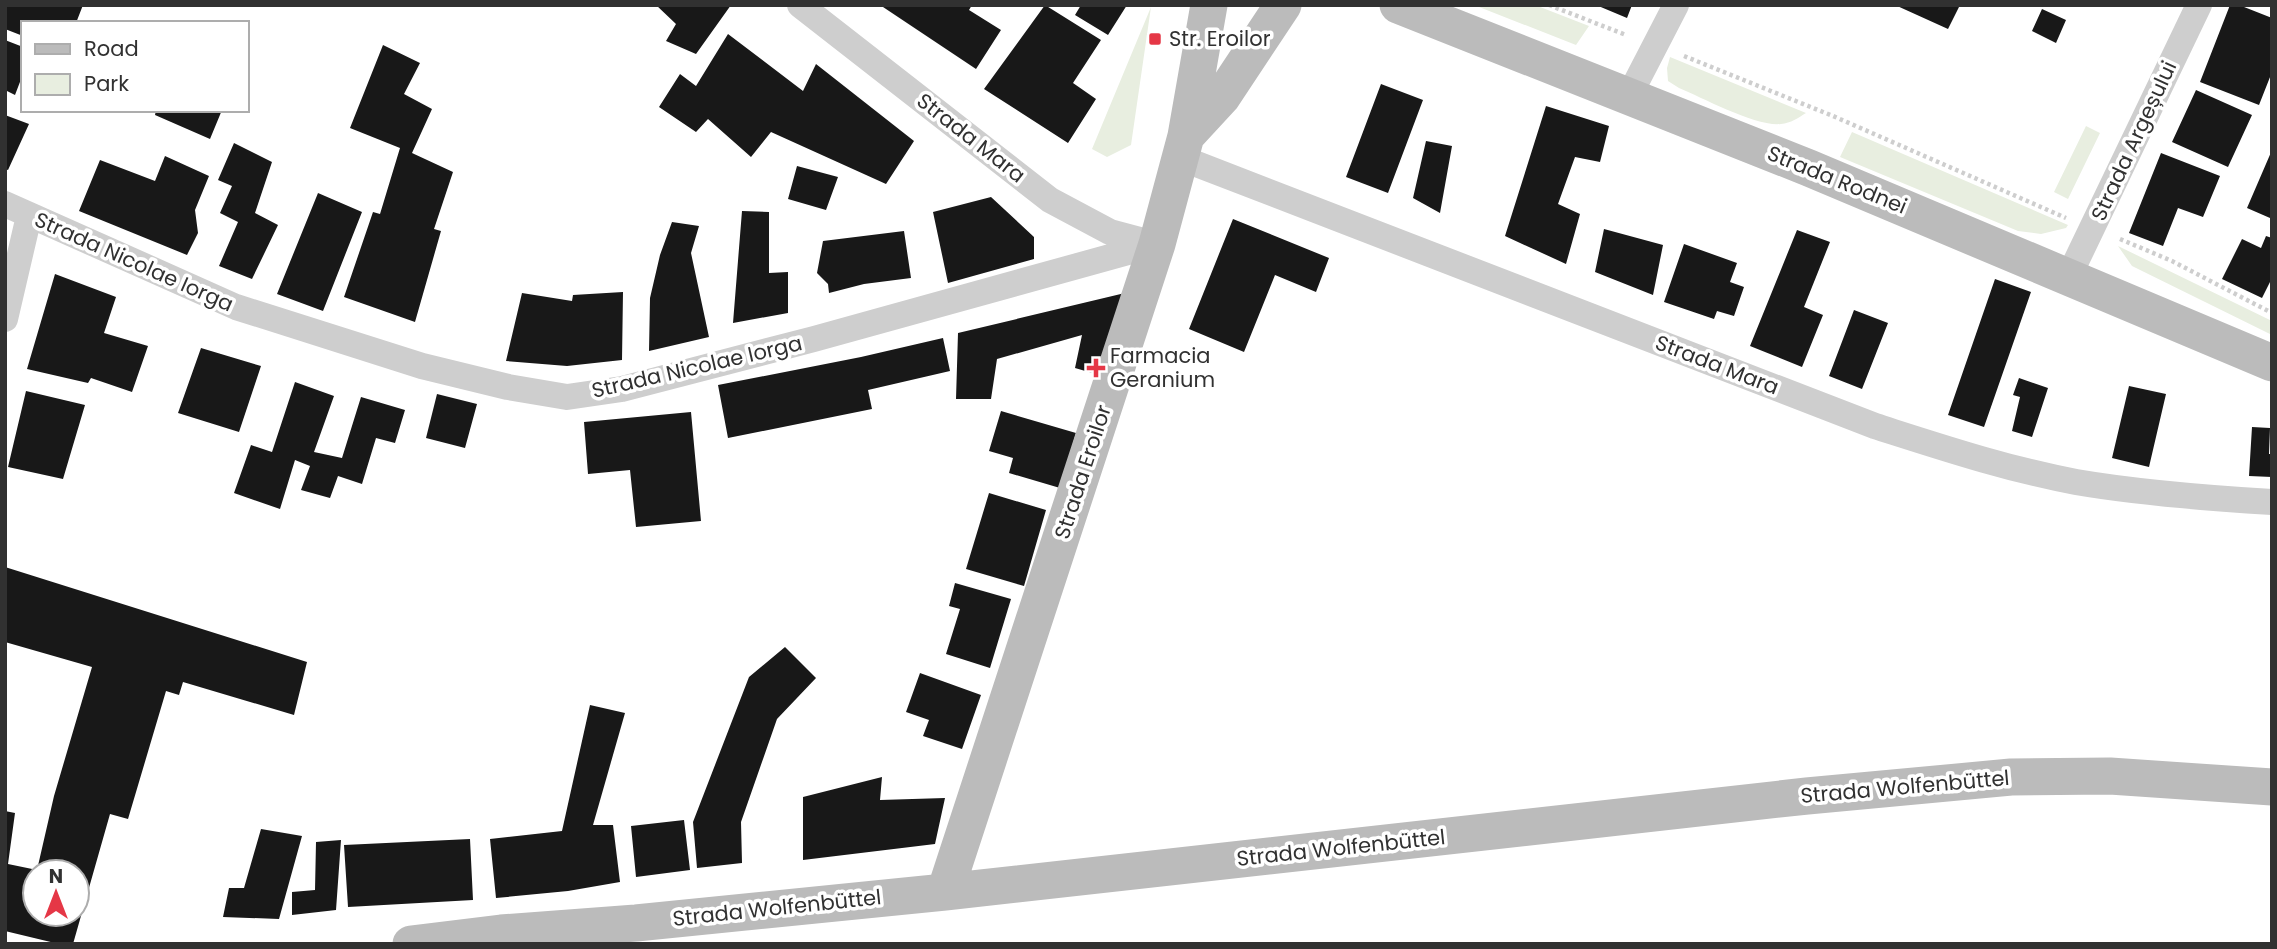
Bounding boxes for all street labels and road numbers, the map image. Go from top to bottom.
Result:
street label: Strada Argeșului [2084,56,2183,225]
street label: Strada Mara [911,86,1032,189]
street label: Strada Rodnei [1763,138,1911,221]
street label: Strada Nicolae Iorga [30,205,238,319]
street label: Strada Nicolae Iorga [589,328,805,405]
street label: Strada Mara [1651,328,1783,401]
street label: Strada Eroilor [1047,401,1118,543]
street label: Strada Wolfenbüttel [1799,763,2011,810]
street label: Strada Wolfenbüttel [1235,822,1447,873]
street label: Strada Wolfenbüttel [671,882,883,933]

